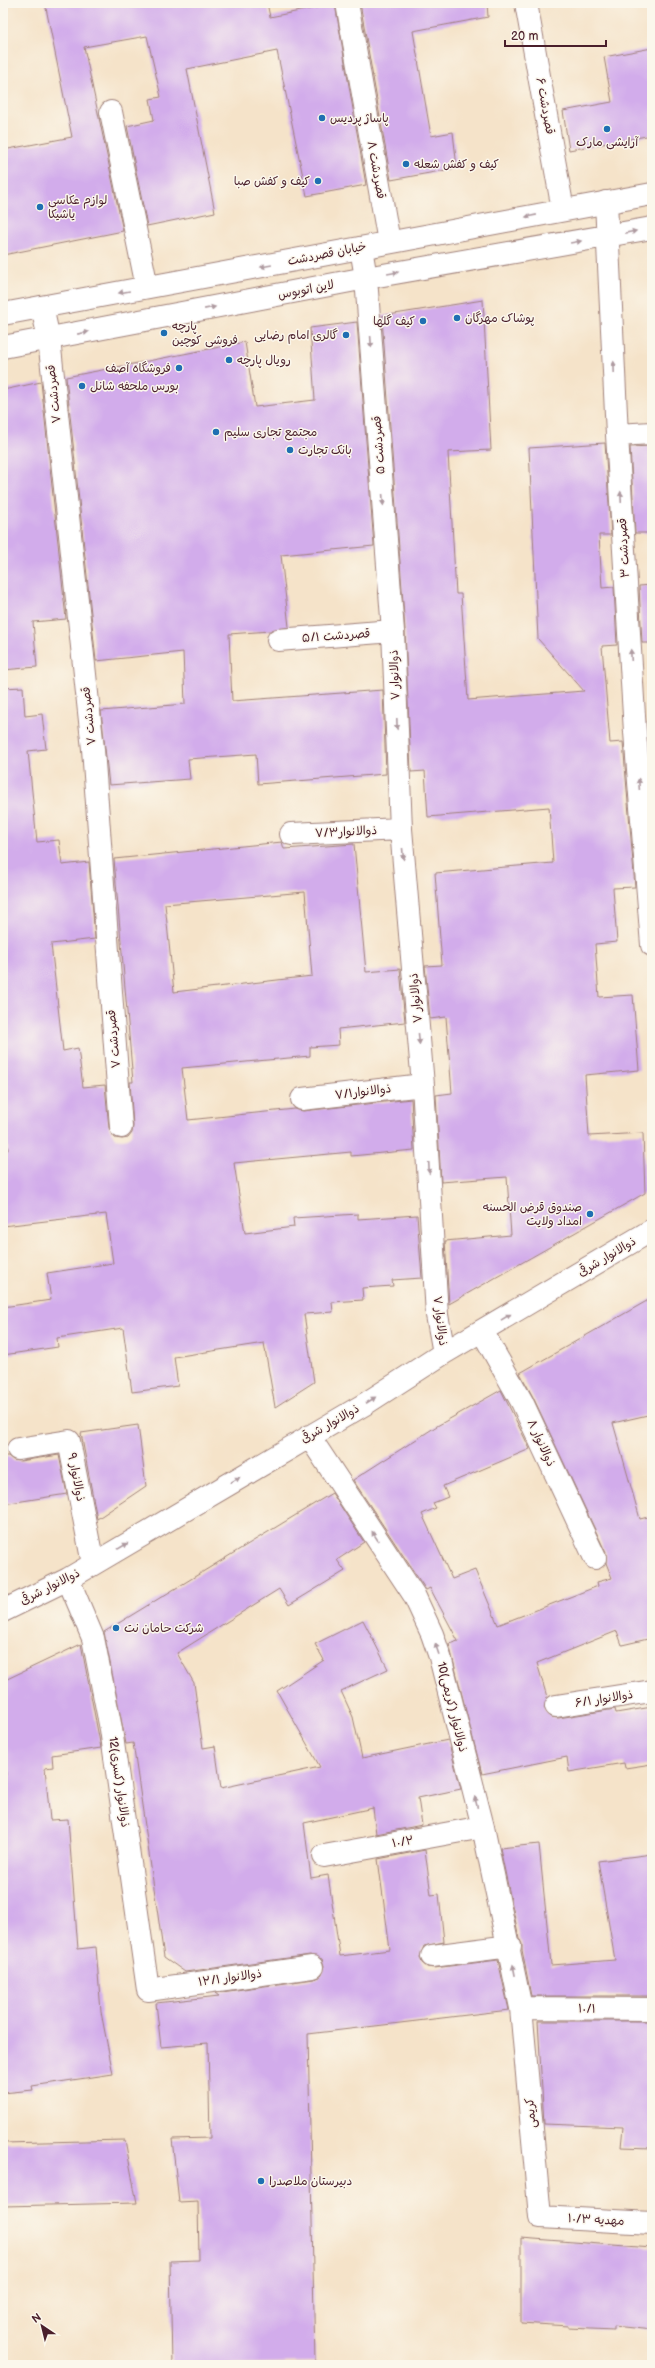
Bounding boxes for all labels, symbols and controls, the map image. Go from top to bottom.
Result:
scale bar [505,22,606,48]
text: 20 m [511,29,538,44]
street label: قصردشت ۶ [533,76,557,136]
place label: پاساژ پردیس [330,111,389,126]
marker: پاساژ پردیس [317,113,327,123]
marker: آرایشی مارک [602,124,612,134]
place label: آرایشی مارک [576,135,639,150]
street label: قصردشت ۸ [364,140,388,200]
place label: کیف و کفش شعله [414,157,499,172]
marker: کیف و کفش شعله [401,159,411,169]
place label: کیف و کفش صبا [234,174,310,189]
marker: کیف و کفش صبا [313,176,323,186]
place label: لوازم عکاسی یاشیکا [48,193,107,222]
marker: لوازم عکاسی یاشیکا [35,202,45,212]
one-way arrow [525,213,537,219]
one-way arrow [624,229,637,235]
one-way arrow [570,238,582,244]
street label: خیابان قصردشت [286,239,368,269]
one-way arrow [259,263,272,269]
one-way arrow [387,270,399,276]
street label: لاین اتوبوس [277,277,335,303]
one-way arrow [118,289,130,295]
one-way arrow [204,305,216,311]
place label: پوشاک مهرگان [465,311,535,326]
marker: پوشاک مهرگان [452,313,462,323]
place label: کیف گلها [373,314,415,329]
marker: کیف گلها [418,316,428,326]
place label: پارچه فروشی کوچین [172,319,238,348]
marker: پارچه فروشی کوچین [159,328,169,338]
place label: گالری امام رضایی [254,328,338,344]
one-way arrow [77,329,89,335]
marker: گالری امام رضایی [341,330,351,340]
one-way arrow [368,336,375,348]
place label: رویال پارچه [237,353,291,368]
marker: رویال پارچه [224,355,234,365]
place label: فروشگاه آصف [105,361,171,376]
one-way arrow [611,361,618,373]
marker: فروشگاه آصف [174,363,184,373]
street label: قصردشت ۷ [43,364,65,424]
place label: بورس ملحفه شانل [90,379,179,394]
marker: بورس ملحفه شانل [77,381,87,391]
street label: قصردشت ۵ [369,415,389,475]
place label: مجتمع تجاری سلیم [224,425,317,441]
marker: مجتمع تجاری سلیم [211,427,221,437]
place label: بانک تجارت [298,443,352,458]
marker: بانک تجارت [285,445,295,455]
one-way arrow [618,490,624,503]
one-way arrow [380,494,387,506]
street label: قصردشت ۳ [615,518,633,578]
street label: قصردشت ۵/۱ [301,626,371,646]
one-way arrow [627,649,634,661]
street label: ذوالانوار ۷ [387,650,403,700]
street label: قصردشت ۷ [78,686,100,746]
one-way arrow [394,718,400,731]
one-way arrow [635,778,642,790]
street label: ذوالانوار۷/۳ [315,823,377,841]
one-way arrow [400,847,407,860]
street label: ذوالانوار ۷ [406,972,426,1024]
street label: قصردشت ۷ [104,1009,124,1069]
one-way arrow [416,1033,423,1045]
street label: ذوالانوار۷/۱ [334,1081,392,1103]
one-way arrow [425,1162,432,1174]
place label: صندوق قرض الحسنه امداد ولایت [483,1200,582,1229]
marker: صندوق قرض الحسنه امداد ولایت [585,1209,595,1219]
street label: ذوالانوار شرقی [575,1234,639,1280]
street label: ذوالانوار ۷ [429,1295,451,1347]
one-way arrow [501,1313,511,1321]
one-way arrow [365,1396,377,1403]
street label: ذوالانوار شرقی [298,1401,362,1447]
street label: ذوالانوار ۸ [524,1417,558,1469]
street label: ذوالانوار ۹ [64,1451,88,1503]
one-way arrow [229,1476,241,1483]
one-way arrow [371,1531,379,1541]
one-way arrow [117,1542,129,1549]
street label: ذوالانوار شرقی [17,1565,83,1609]
place label: شرکت حامان نت [124,1621,204,1636]
marker: شرکت حامان نت [111,1623,121,1633]
one-way arrow [434,1643,440,1655]
street label: 10ذوالانوار (کریمی) [434,1660,470,1754]
street label: ذوالانوار ۶/۱ [574,1687,634,1711]
street label: 12ذوالانوار (کسری) [105,1736,133,1828]
one-way arrow [473,1796,479,1808]
street label: ۱۰/۲ [391,1833,415,1851]
one-way arrow [511,1964,517,1976]
street label: ذوالانوار ۱۲/۱ [197,1966,263,1990]
street label: ۱۰/۱ [578,2001,596,2017]
street label: کریمی [522,2097,540,2129]
place label: دبیرستان ملاصدرا [269,2174,352,2189]
marker: دبیرستان ملاصدرا [256,2176,266,2186]
street label: مهدیه ۱۰/۳ [567,2211,625,2229]
north arrow [22,2306,62,2346]
text: N [29,2311,44,2326]

